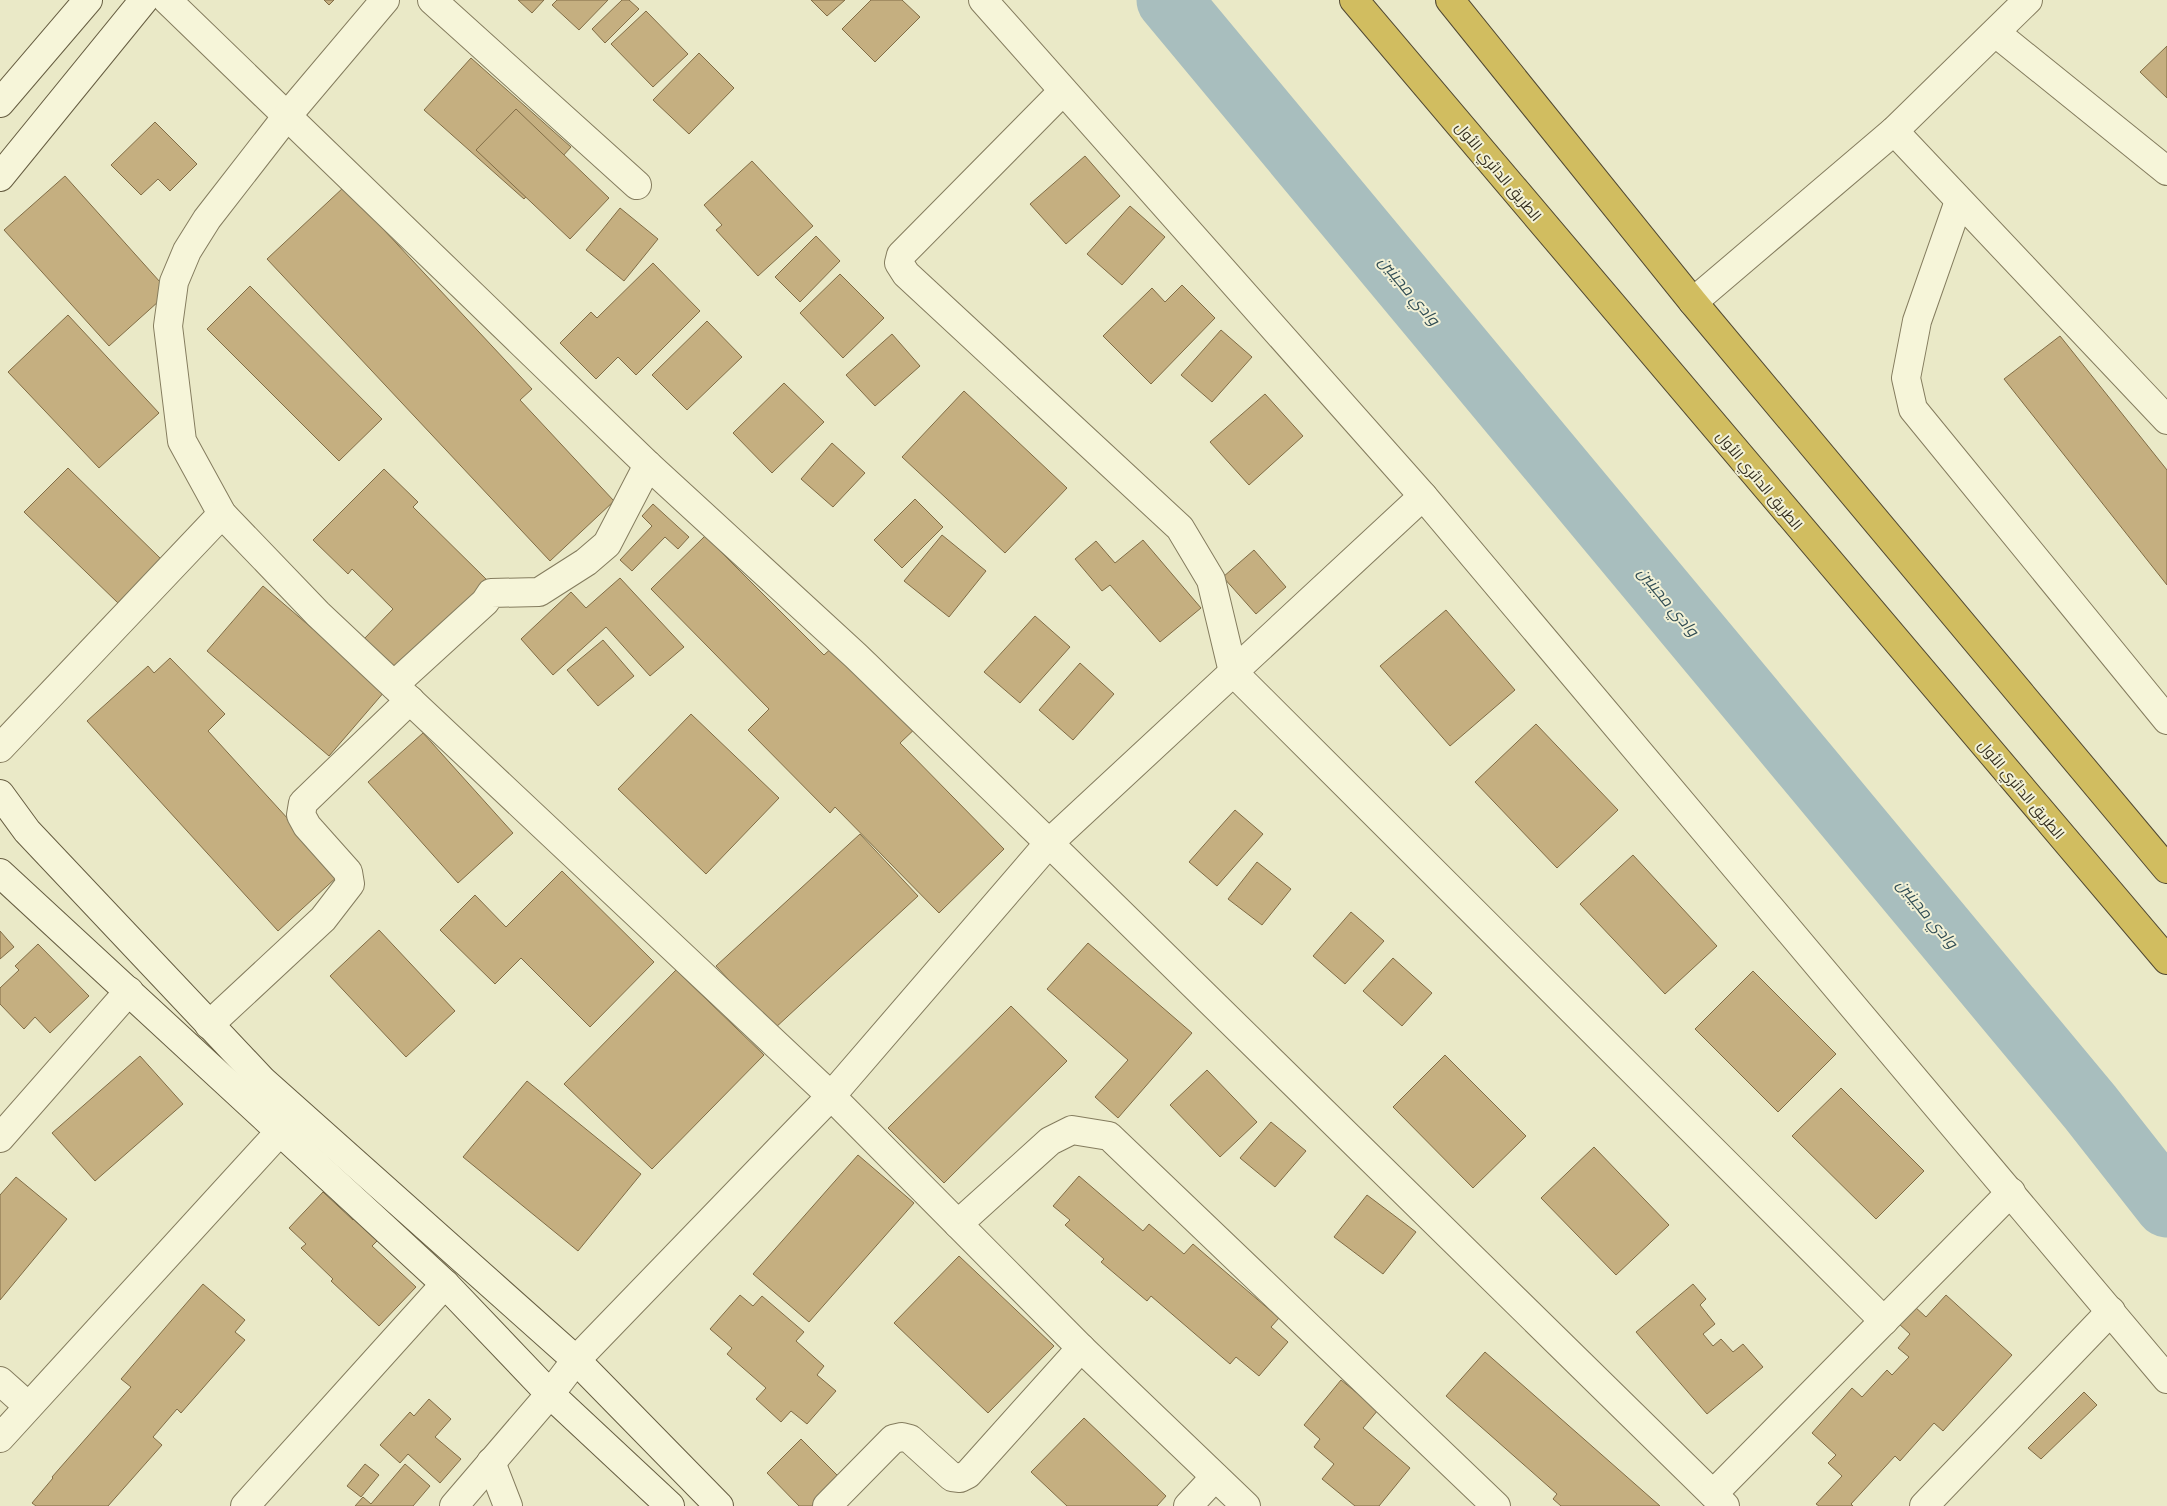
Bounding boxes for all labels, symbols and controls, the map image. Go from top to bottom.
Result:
street label: الطريق الدائري الأول [1449,117,1547,227]
water label: وادي مجينين [1373,251,1446,332]
street label: الطريق الدائري الأول [1710,426,1808,536]
water label: وادي مجينين [1632,562,1705,643]
street label: الطريق الدائري الأول [1972,735,2070,845]
water label: وادي مجينين [1891,874,1964,955]

